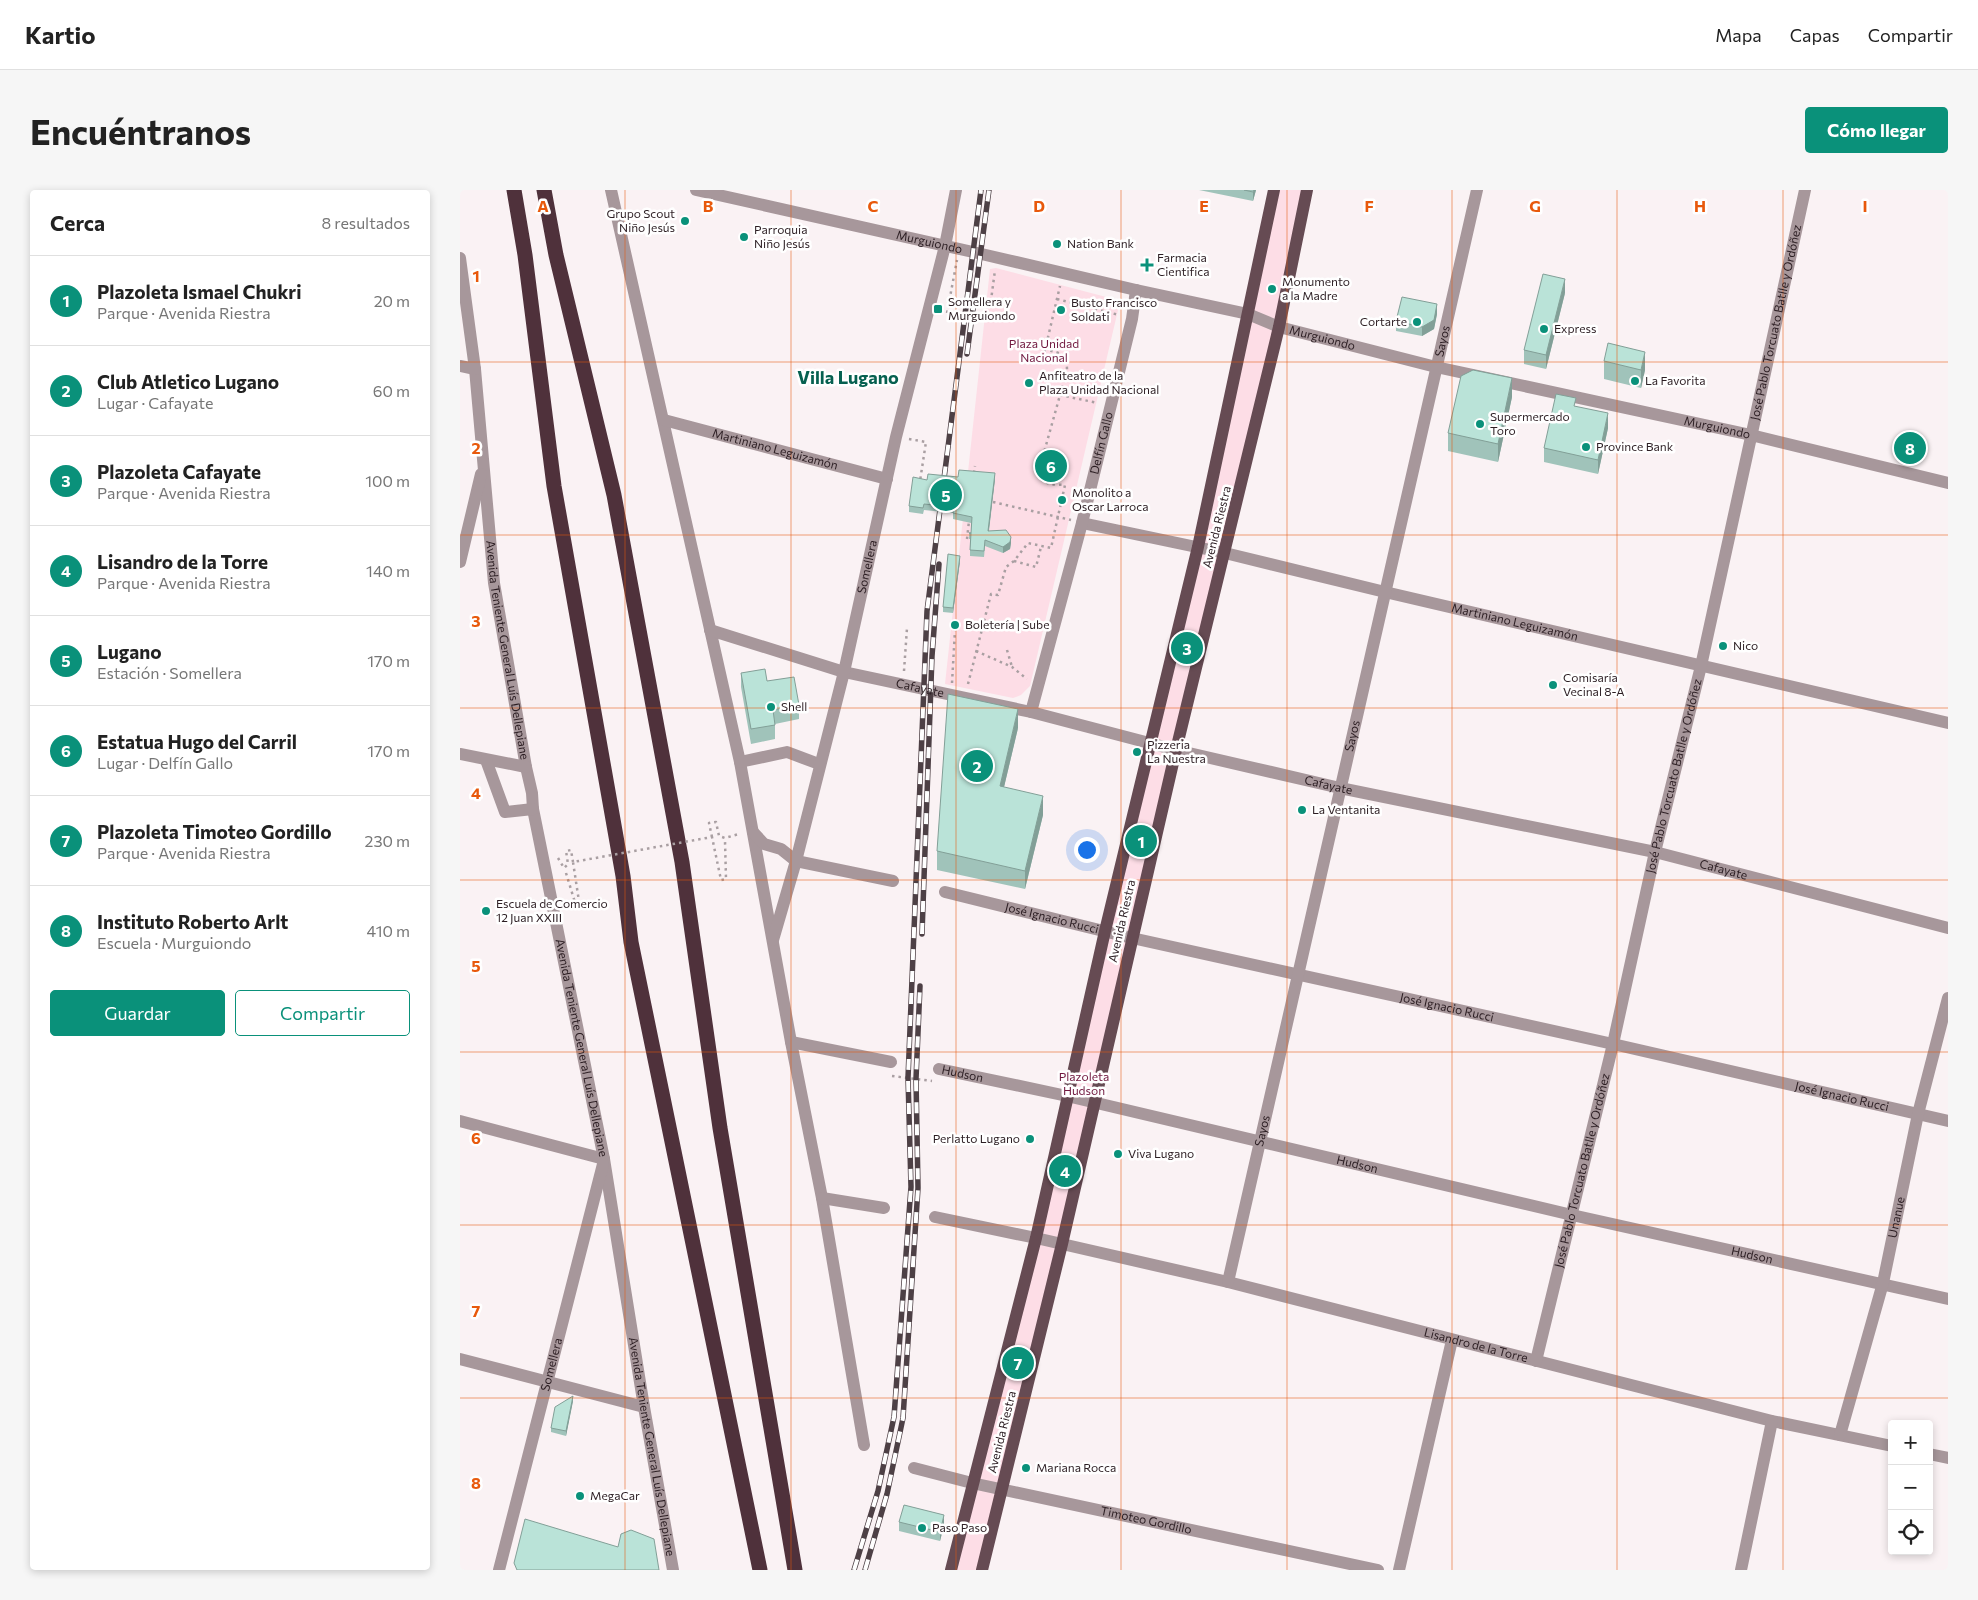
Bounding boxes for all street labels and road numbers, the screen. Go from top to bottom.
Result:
street label: José Pablo Torcuato Batlle y Ordóñez [1747,223,1803,422]
street label: Murguiondo [895,227,964,255]
street label: Murguiondo [1288,322,1357,352]
street label: Sayos [1431,324,1452,358]
street label: Delfín Gallo [1086,410,1115,475]
street label: Murguiondo [1683,413,1752,441]
street label: Martiniano Leguizamón [711,425,840,472]
street label: Avenida Riestra [1199,484,1233,569]
street label: Somellera [854,538,879,595]
street label: Avenida Teniente General Luís Dellepiane [484,540,533,761]
street label: Martiniano Leguizamón [1450,600,1580,643]
street label: Cafayate [895,675,945,699]
street label: José Pablo Torcuato Batlle y Ordóñez [1643,677,1704,875]
street label: Sayos [1341,719,1362,753]
street label: Cafayate [1303,772,1354,796]
street label: Cafayate [1698,856,1749,882]
street label: Avenida Riestra [1105,878,1137,963]
street label: José Ignacio Rucci [1004,899,1100,936]
street label: Avenida Teniente General Luís Dellepiane [553,937,611,1158]
street label: José Ignacio Rucci [1399,989,1495,1024]
street label: Hudson [941,1062,985,1084]
street label: José Pablo Torcuato Batlle y Ordóñez [1551,1071,1612,1269]
street label: José Ignacio Rucci [1794,1078,1890,1113]
street label: Sayos [1251,1114,1272,1148]
street label: Hudson [1335,1152,1380,1175]
street label: Unanue [1885,1195,1907,1239]
street label: Hudson [1730,1243,1774,1266]
street label: Lisandro de la Torre [1423,1324,1529,1364]
street label: Somellera [537,1336,564,1393]
street label: Avenida Teniente General Luís Dellepiane [627,1336,678,1557]
street label: Avenida Riestra [984,1389,1018,1474]
street label: Timoteo Gordillo [1099,1503,1193,1536]

